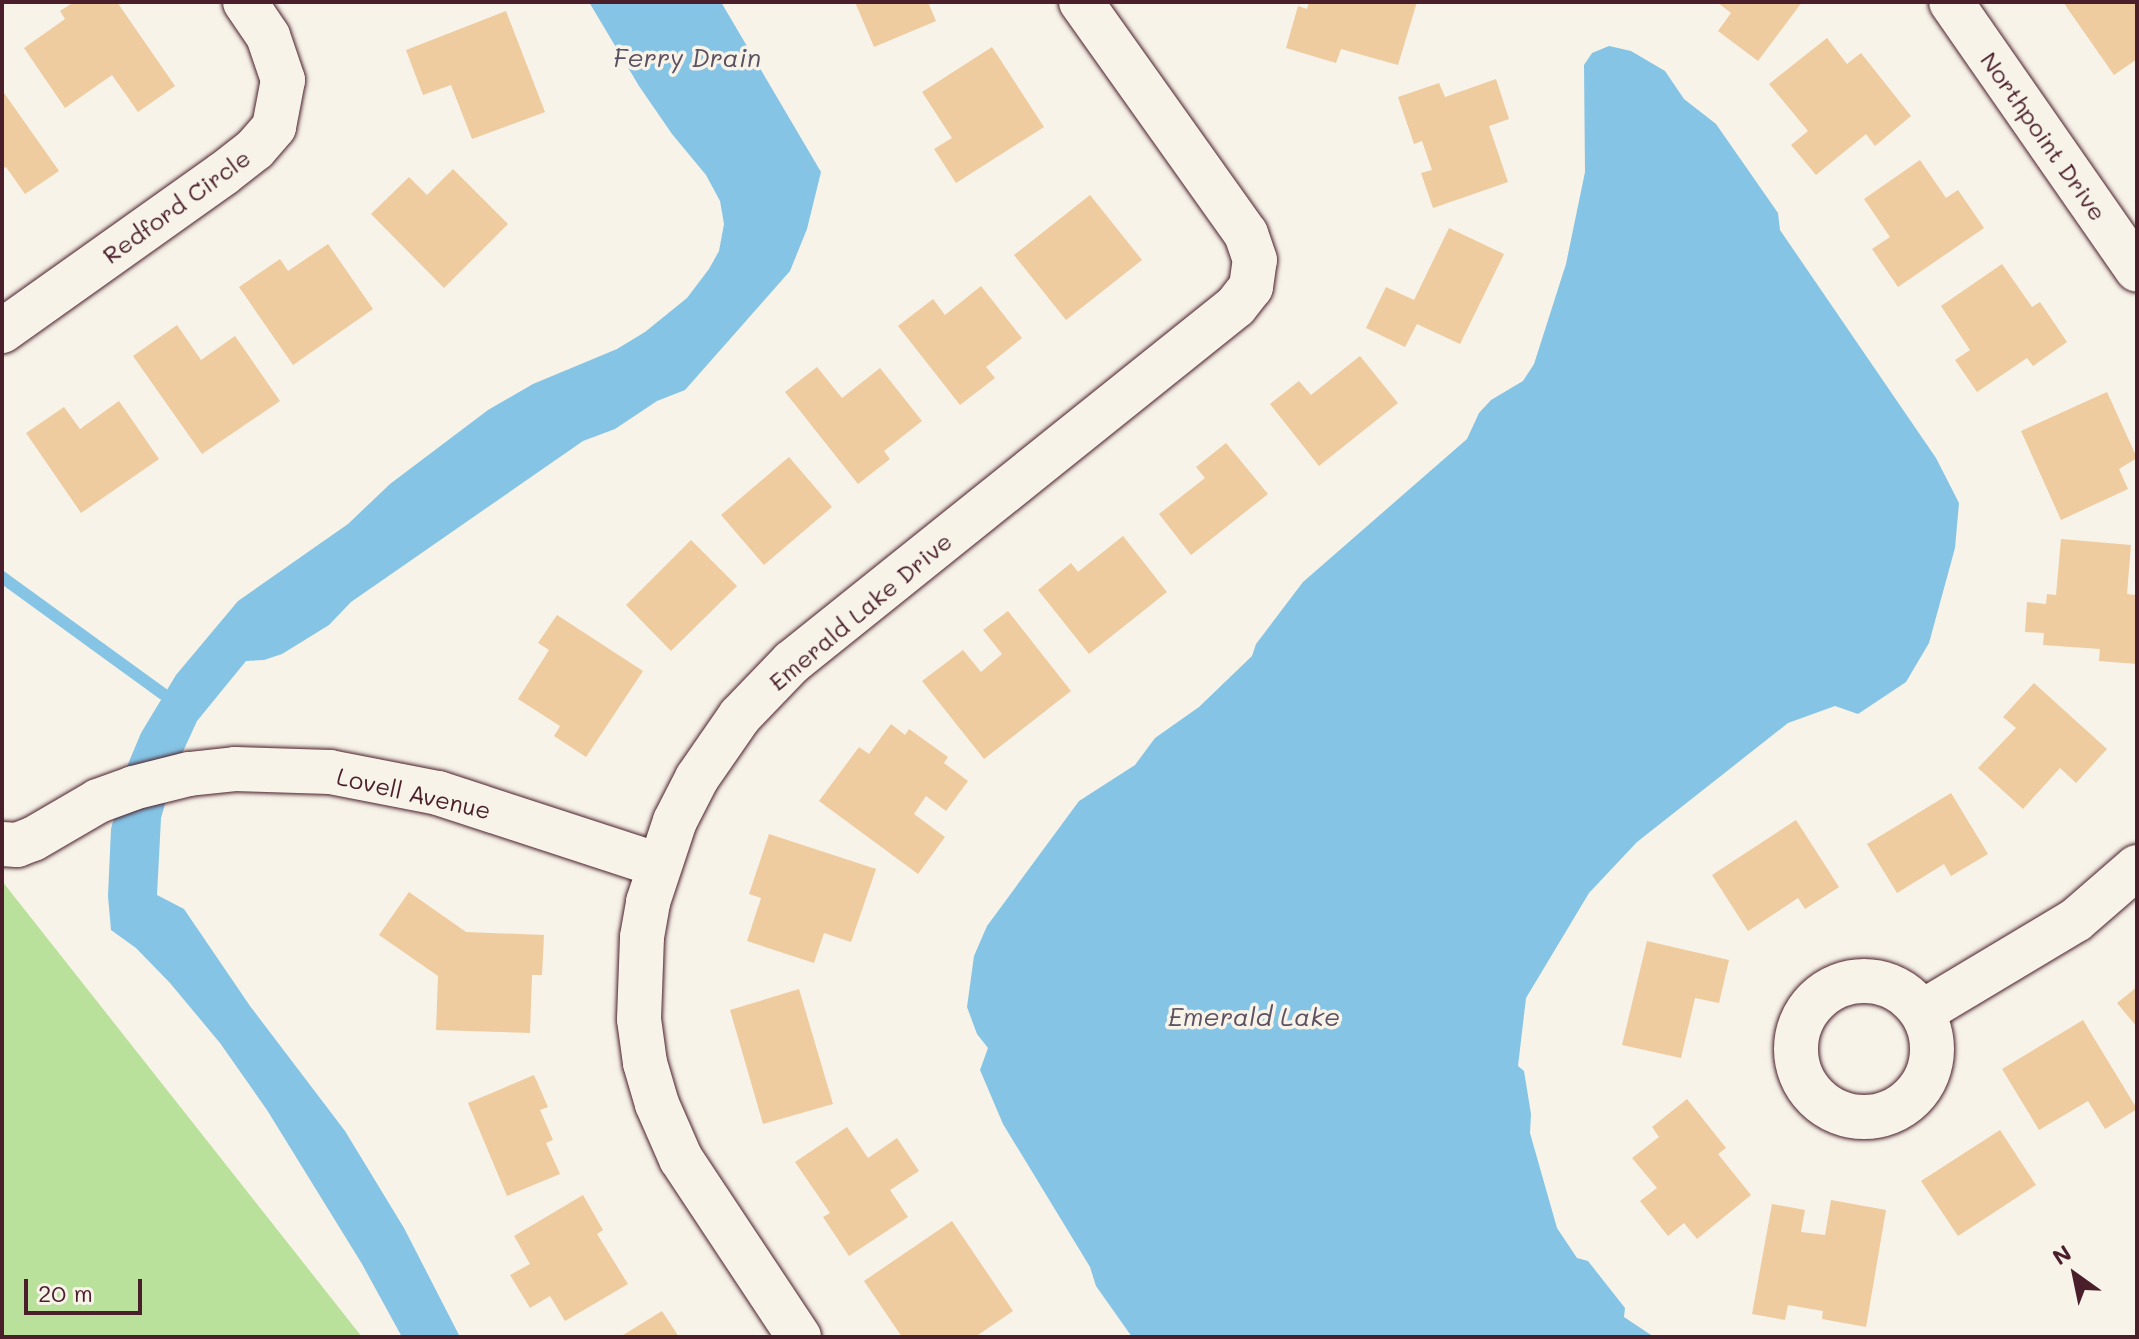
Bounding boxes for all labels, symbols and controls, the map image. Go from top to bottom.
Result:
water label: Ferry Drain [613,42,761,74]
street label: Northpoint Drive [1975,46,2113,226]
street label: Redford Circle [97,143,255,269]
street label: Emerald Lake Drive [763,526,957,696]
street label: Lovell Avenue [334,761,494,825]
water label: Emerald Lake [1168,1001,1340,1033]
north arrow [2035,1235,2115,1315]
text: N [2047,1238,2077,1271]
scale bar [28,1263,146,1313]
text: 20 m [38,1277,93,1308]

